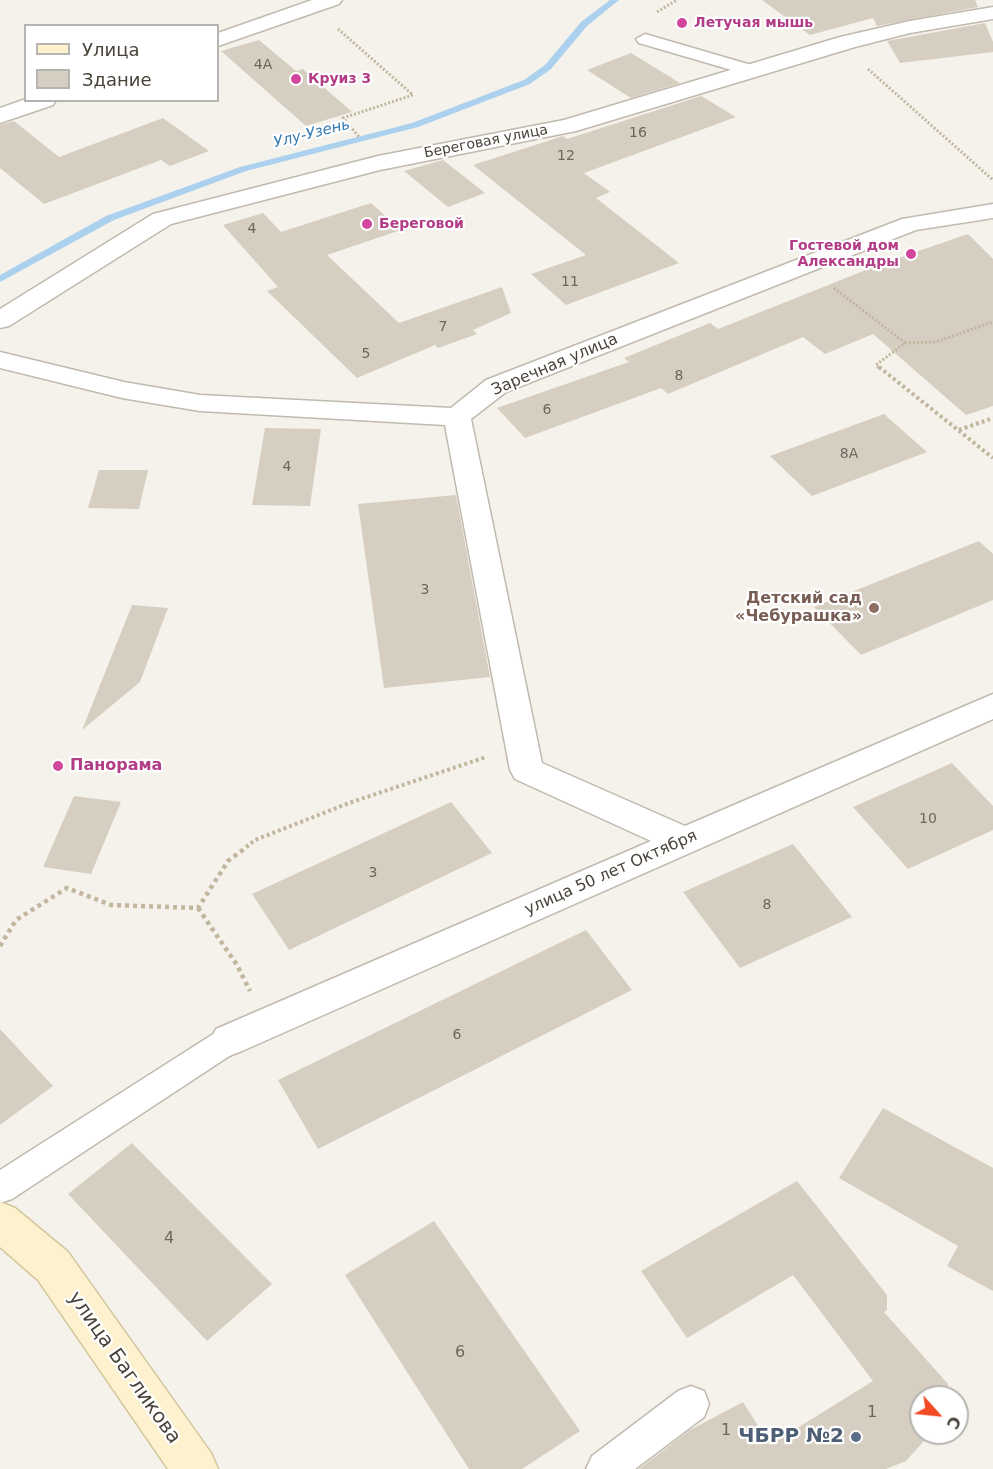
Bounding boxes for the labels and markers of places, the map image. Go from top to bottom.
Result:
place label: Летучая мышь [694,15,813,31]
marker: Летучая мышь [675,16,689,30]
place label: Круиз 3 [308,71,371,87]
marker: Круиз 3 [289,72,303,86]
place label: Береговой [379,216,464,232]
marker: Береговой [360,217,374,231]
place label: Гостевой дом Александры [789,238,899,270]
marker: Гостевой дом Александры [904,247,918,261]
place label: Детский сад «Чебурашка» [735,589,862,627]
marker: Детский сад «Чебурашка» [867,601,881,615]
place label: Панорама [70,756,162,776]
marker: Панорама [51,759,65,773]
place label: ЧБРР №2 [738,1425,844,1449]
marker: ЧБРР №2 [849,1430,863,1444]

